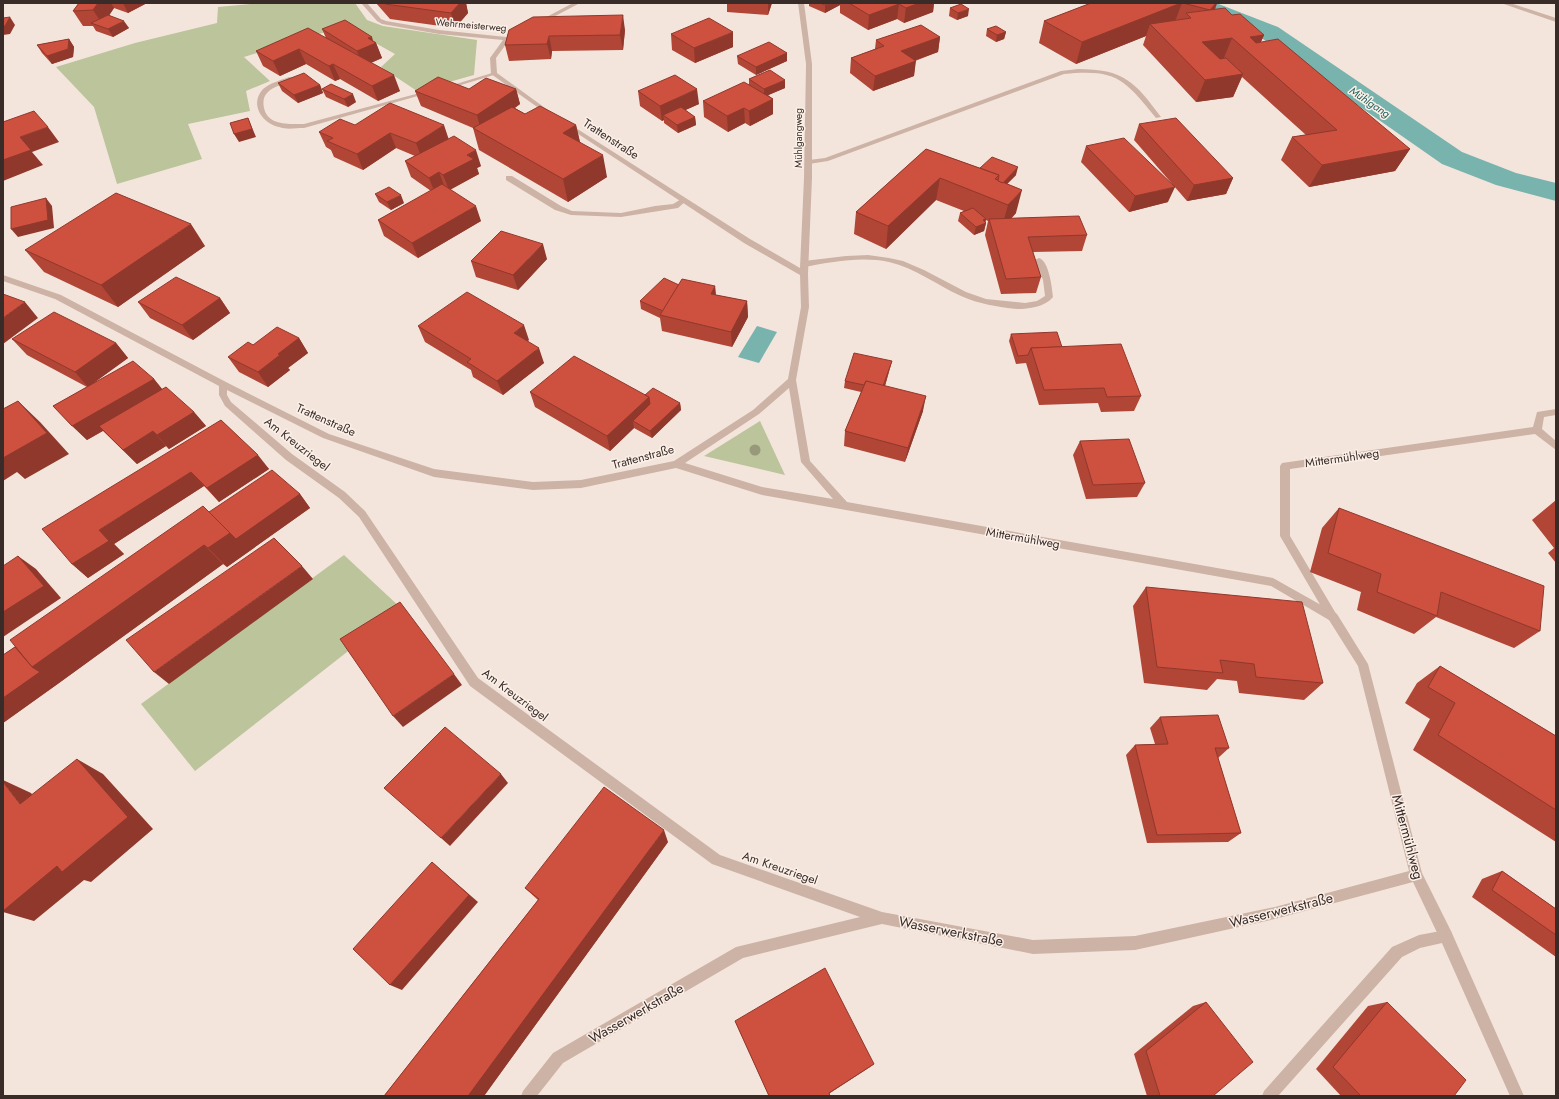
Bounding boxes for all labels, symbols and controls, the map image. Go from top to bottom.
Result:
street label: Wehrmeisterweg [435,14,507,36]
water label: Mühlgang [1346,82,1394,122]
street label: Mühlgangweg [791,108,806,168]
street label: Trattenstraße [580,114,642,164]
street label: Trattenstraße [293,399,359,441]
street label: Am Kreuzriegel [260,413,334,475]
street label: Trattenstraße [610,440,676,474]
street label: Mittermühlweg [1304,444,1380,472]
street label: Mittermühlweg [985,523,1061,553]
street label: Am Kreuzriegel [478,664,552,726]
street label: Mittermühlweg [1387,792,1429,882]
street label: Am Kreuzriegel [740,847,820,889]
street label: Wasserwerkstraße [1227,887,1335,933]
street label: Wasserwerkstraße [897,911,1005,951]
street label: Wasserwerkstraße [585,978,687,1048]

